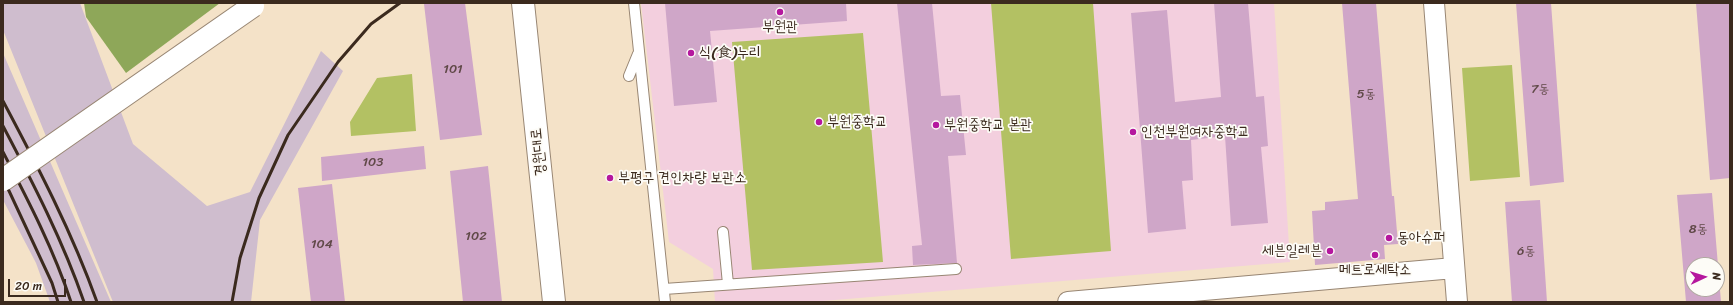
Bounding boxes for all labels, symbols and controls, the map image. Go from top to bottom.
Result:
marker: 부원관 [775,7,785,17]
place label: 부원관 [762,18,798,36]
place label: 식(食)누리 [699,44,761,62]
marker: 식(食)누리 [686,48,696,58]
house number: 101 [443,62,463,78]
house number: 7동 [1531,82,1549,98]
house number: 5동 [1357,87,1375,103]
place label: 부원중학교 [827,113,887,131]
place label: 부원중학교 본관 [944,116,1032,134]
marker: 부원중학교 [814,117,824,127]
marker: 부원중학교 본관 [931,120,941,130]
place label: 인천부원여자중학교 [1141,123,1250,141]
street label: 경원대로 [528,127,550,177]
marker: 인천부원여자중학교 [1128,127,1138,137]
house number: 103 [363,155,383,171]
place label: 부평구 견인차량 보관소 [618,169,747,187]
marker: 부평구 견인차량 보관소 [605,173,615,183]
house number: 8동 [1689,222,1707,238]
house number: 102 [465,229,487,245]
place label: 동아슈퍼 [1397,229,1445,247]
marker: 동아슈퍼 [1384,233,1394,243]
house number: 104 [311,237,333,253]
place label: 세븐일레븐 [1262,242,1322,260]
house number: 6동 [1517,244,1535,260]
marker: 세븐일레븐 [1325,246,1335,256]
marker: 메트로세탁소 [1370,250,1380,260]
north arrow [1685,257,1725,297]
place label: 메트로세탁소 [1339,261,1411,279]
scale bar [10,271,68,297]
text: N [1707,272,1726,281]
text: 20 m [15,275,42,297]

